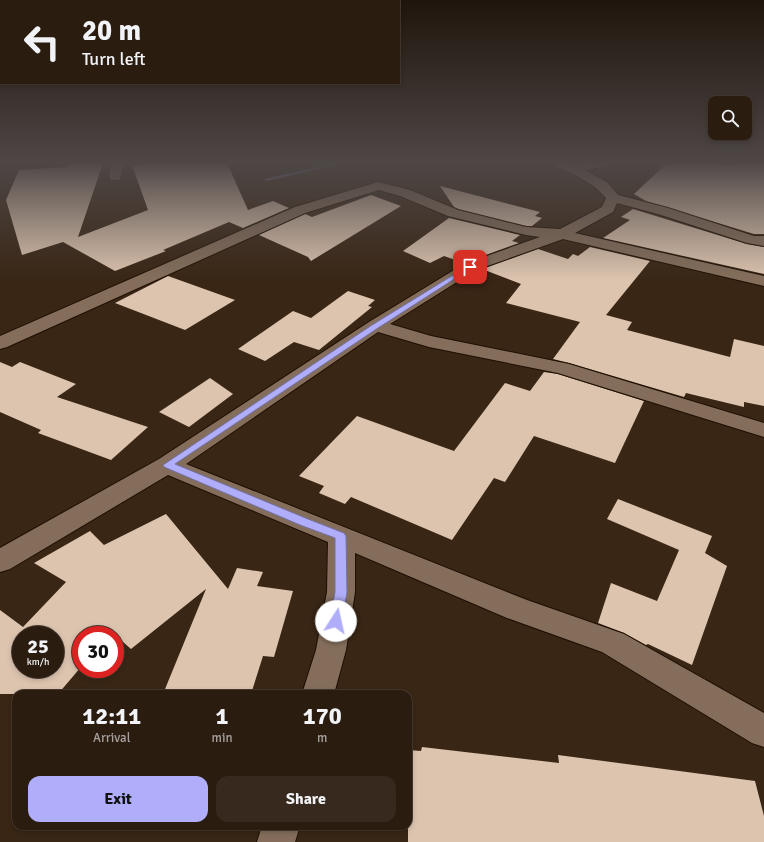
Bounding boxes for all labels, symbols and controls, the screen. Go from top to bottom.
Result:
text: 20 m [82,14,141,48]
icon: left [16,16,68,68]
text: Turn left [82,48,145,70]
map controls [708,96,752,140]
button: search [708,96,752,140]
pin [453,250,487,284]
icon: arrive [459,256,481,278]
position arrow [315,600,357,642]
speed limit sign: 30 [72,626,124,678]
text: 25 [27,634,49,659]
text: km/h [27,656,49,668]
text: 12:11 [82,701,141,731]
text: 1 [216,701,228,731]
text: 170 [303,701,342,731]
text: Arrival [93,730,130,746]
text: min [212,730,233,746]
text: m [317,730,327,746]
button: Exit [28,776,208,822]
button: Share [216,776,396,822]

